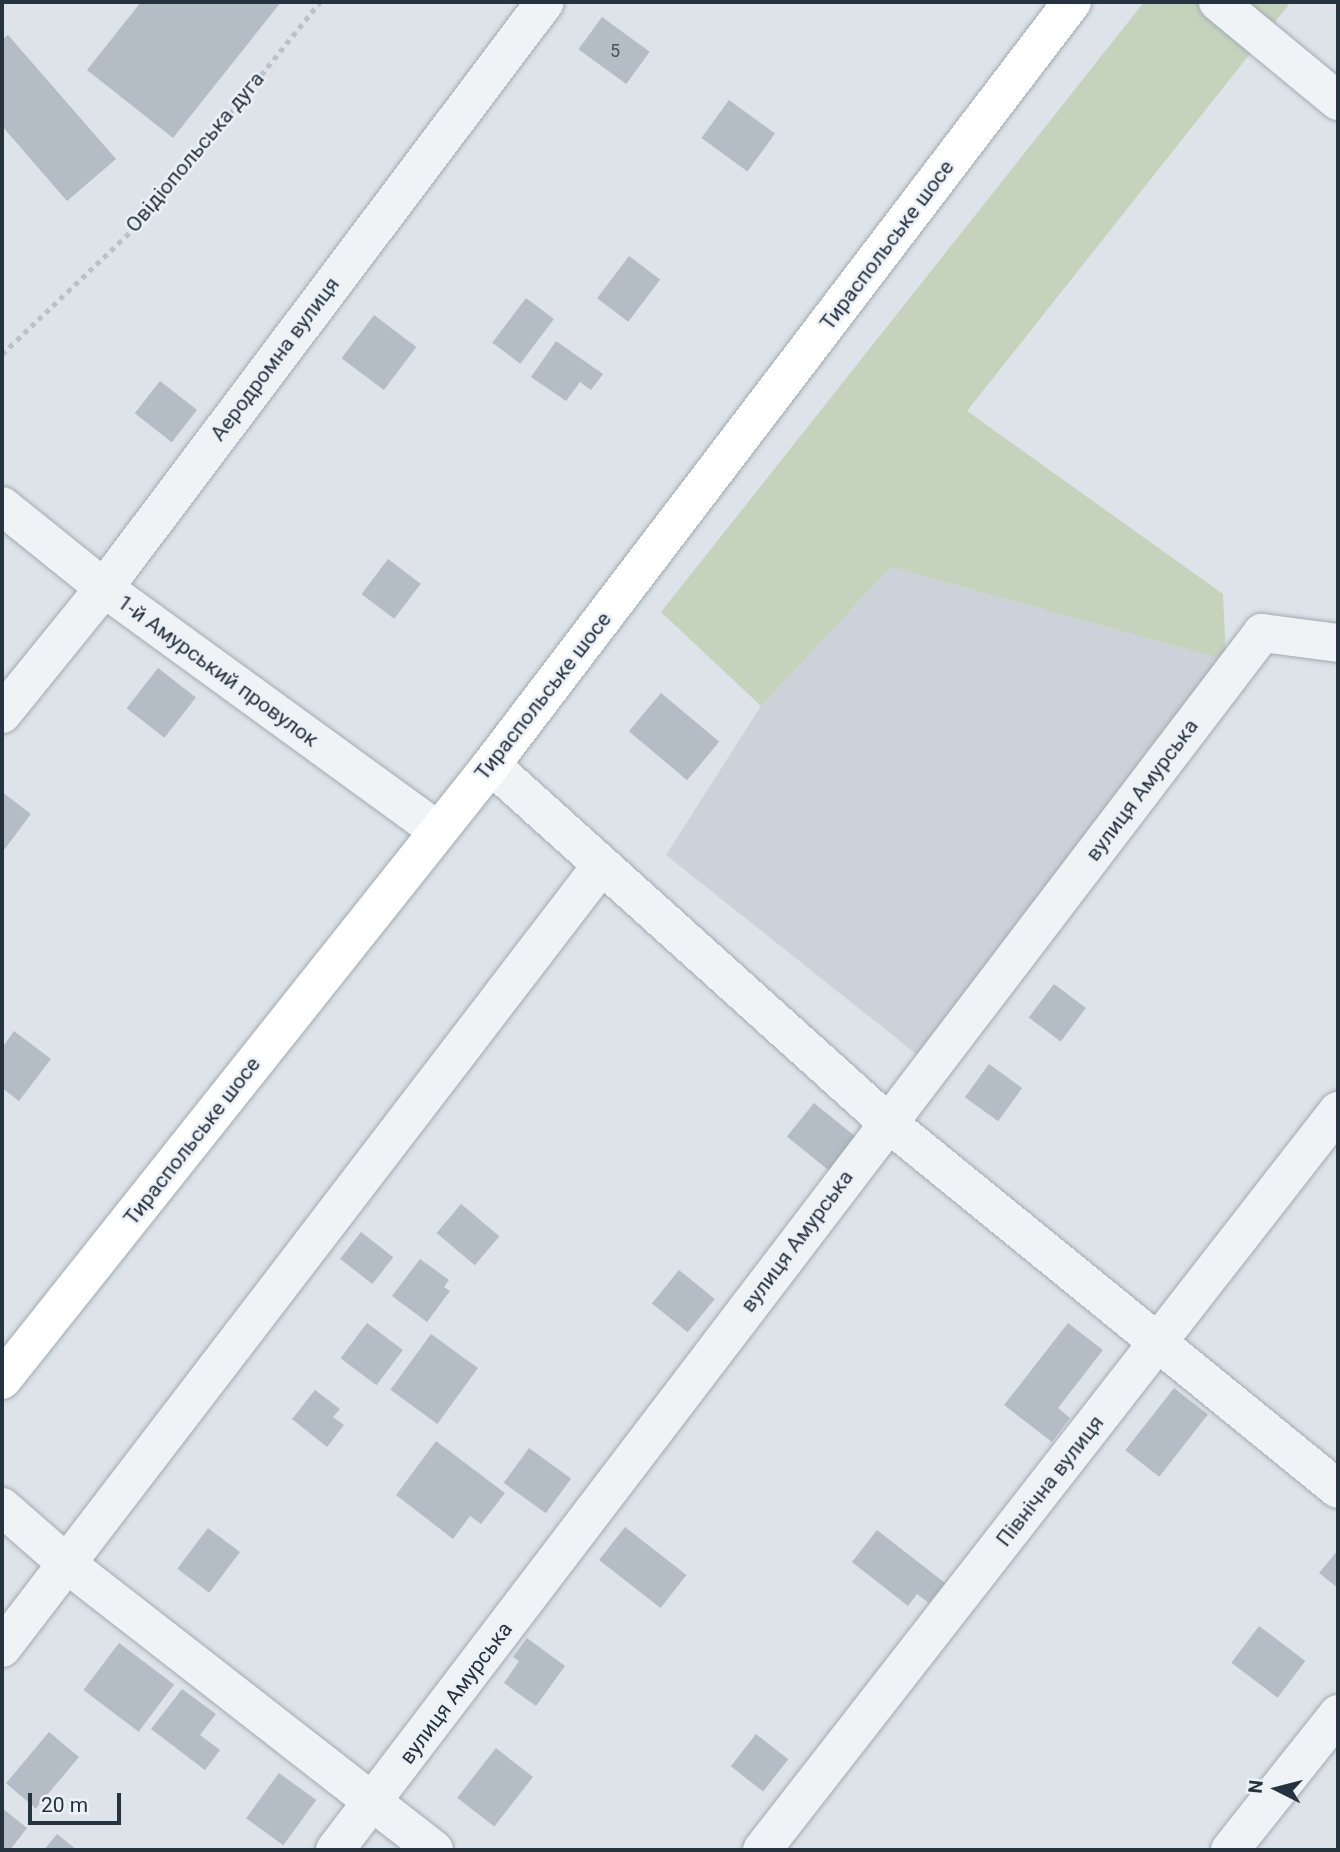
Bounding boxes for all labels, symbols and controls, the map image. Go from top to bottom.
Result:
house number: 5 [610,40,620,62]
street label: Овідіопольська дуга [120,67,270,237]
street label: Тираспольське шосе [815,155,959,335]
street label: Аеродромна вулиця [205,272,345,446]
street label: 1-й Амурський провулок [113,590,323,752]
street label: Тираспольське шосе [470,607,616,785]
street label: вулиця Амурська [1080,714,1204,866]
street label: Тираспольське шосе [119,1052,265,1230]
street label: вулиця Амурська [735,1165,859,1317]
street label: Північна вулиця [991,1411,1109,1551]
street label: вулиця Амурська [394,1617,518,1769]
north arrow [1242,1754,1312,1824]
scale bar [32,1778,124,1822]
text: N [1243,1779,1268,1795]
text: 20 m [41,1793,88,1817]

